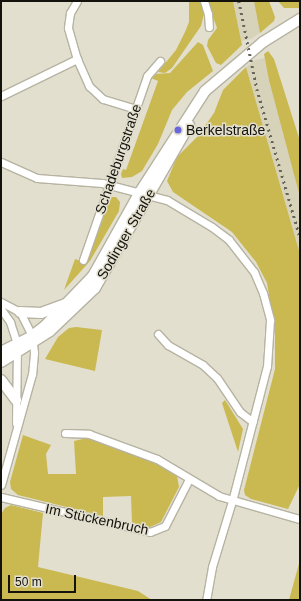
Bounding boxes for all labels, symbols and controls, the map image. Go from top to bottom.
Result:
street label: Schadeburgstraße [91,102,145,216]
place label: Berkelstraße [186,122,265,138]
marker: Berkelstraße [173,125,183,135]
street label: Sodinger Straße [93,186,159,282]
street label: Im Stückenbruch [44,500,150,538]
scale bar [10,567,78,593]
text: 50 m [15,575,42,589]

